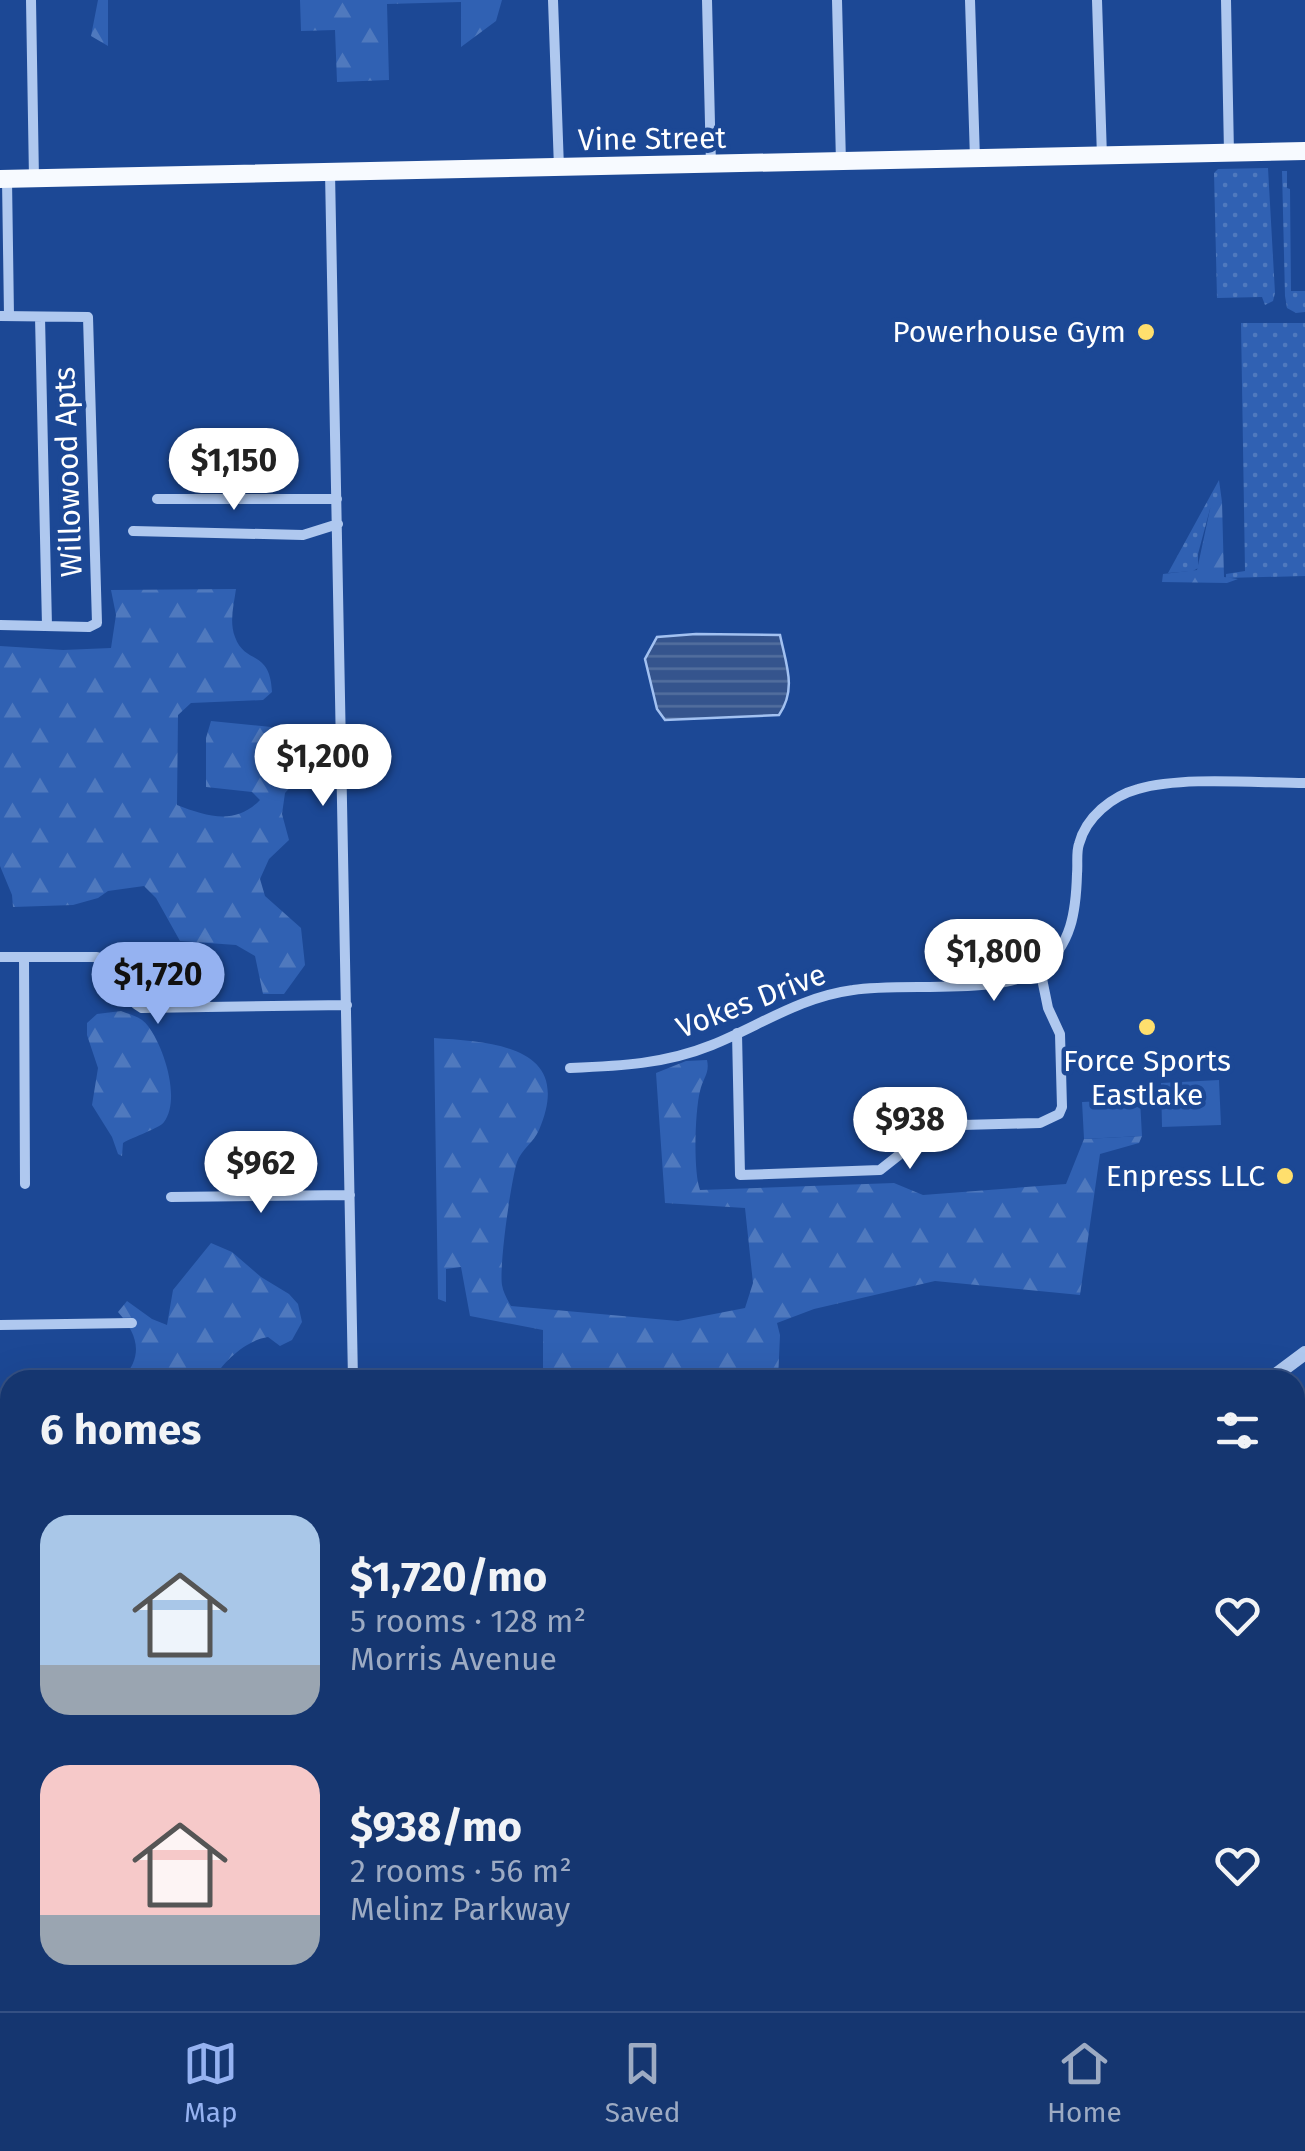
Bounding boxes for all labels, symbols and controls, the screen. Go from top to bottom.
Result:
street label: Vine Street [577,120,727,158]
place label: Powerhouse Gym [892,314,1126,350]
marker: Powerhouse Gym [1135,321,1157,343]
street label: Willowood Apts [46,366,90,578]
pin: $1,150 [153,428,315,513]
text: $1,150 [191,441,277,479]
pin: $1,200 [242,724,404,809]
text: $1,200 [277,737,369,775]
pin: $1,800 [913,919,1075,1004]
text: $1,800 [947,932,1041,970]
pin: $1,720 [77,942,239,1027]
text: $1,720 [114,955,202,993]
street label: Vokes Drive [671,956,831,1046]
marker: Force Sports Eastlake [1136,1016,1158,1038]
place label: Force Sports Eastlake [1063,1043,1231,1113]
pin: $938 [851,1087,969,1172]
text: $938 [875,1100,945,1138]
pin: $962 [202,1131,320,1216]
text: $962 [226,1144,296,1182]
place label: Enpress LLC [1106,1158,1265,1194]
marker: Enpress LLC [1274,1165,1296,1187]
icon: filters [1210,1403,1265,1458]
text: 6 homes [40,1405,201,1455]
text: $1,720/mo [350,1552,547,1602]
icon: home [120,1555,240,1675]
icon: heart [1210,1588,1265,1643]
text: 5 rooms · 128 m² [350,1602,586,1640]
text: Morris Avenue [350,1640,557,1678]
text: $938/mo [350,1802,522,1852]
icon: home [120,1805,240,1925]
icon: heart [1210,1838,1265,1893]
text: 2 rooms · 56 m² [350,1852,572,1890]
text: Melinz Parkway [350,1890,570,1928]
tab: Map [183,2036,238,2129]
tab: Saved [605,2036,681,2129]
tab: Home [1047,2036,1122,2129]

